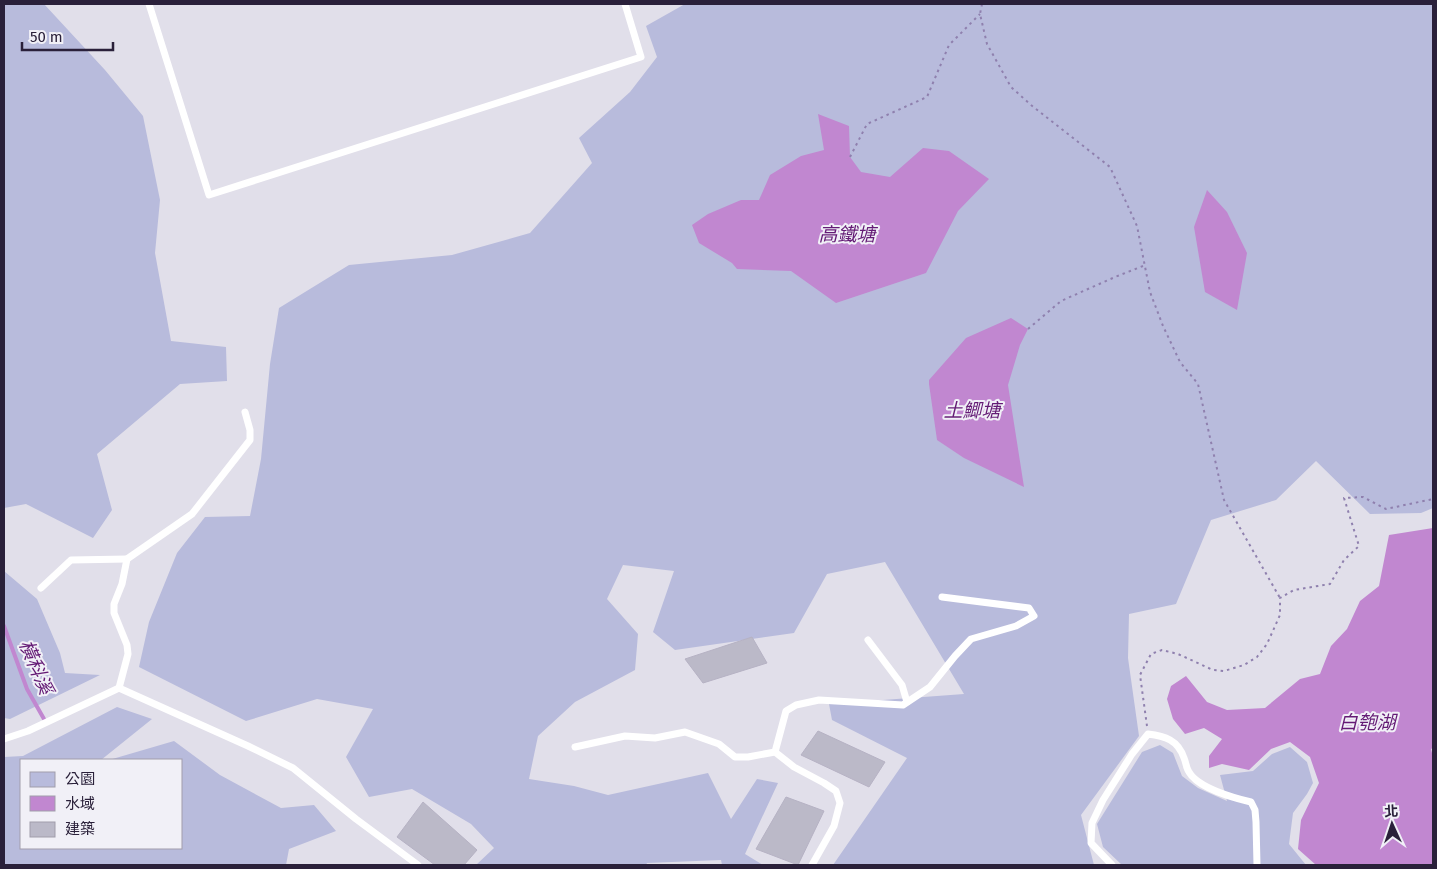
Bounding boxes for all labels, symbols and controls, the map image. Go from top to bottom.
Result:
scale bar [22,20,114,52]
text: 50 m [30,28,63,46]
water label: 高鐵塘 [818,223,878,246]
water label: 土鯽塘 [943,399,1003,422]
water label: 橫科溪 [14,636,59,700]
water label: 白匏湖 [1338,711,1398,734]
legend [20,759,182,849]
text: 公園 [65,770,95,788]
text: 水域 [65,795,95,813]
north arrow [1367,799,1417,849]
text: 北 [1384,803,1399,820]
text: 建築 [65,820,95,838]

